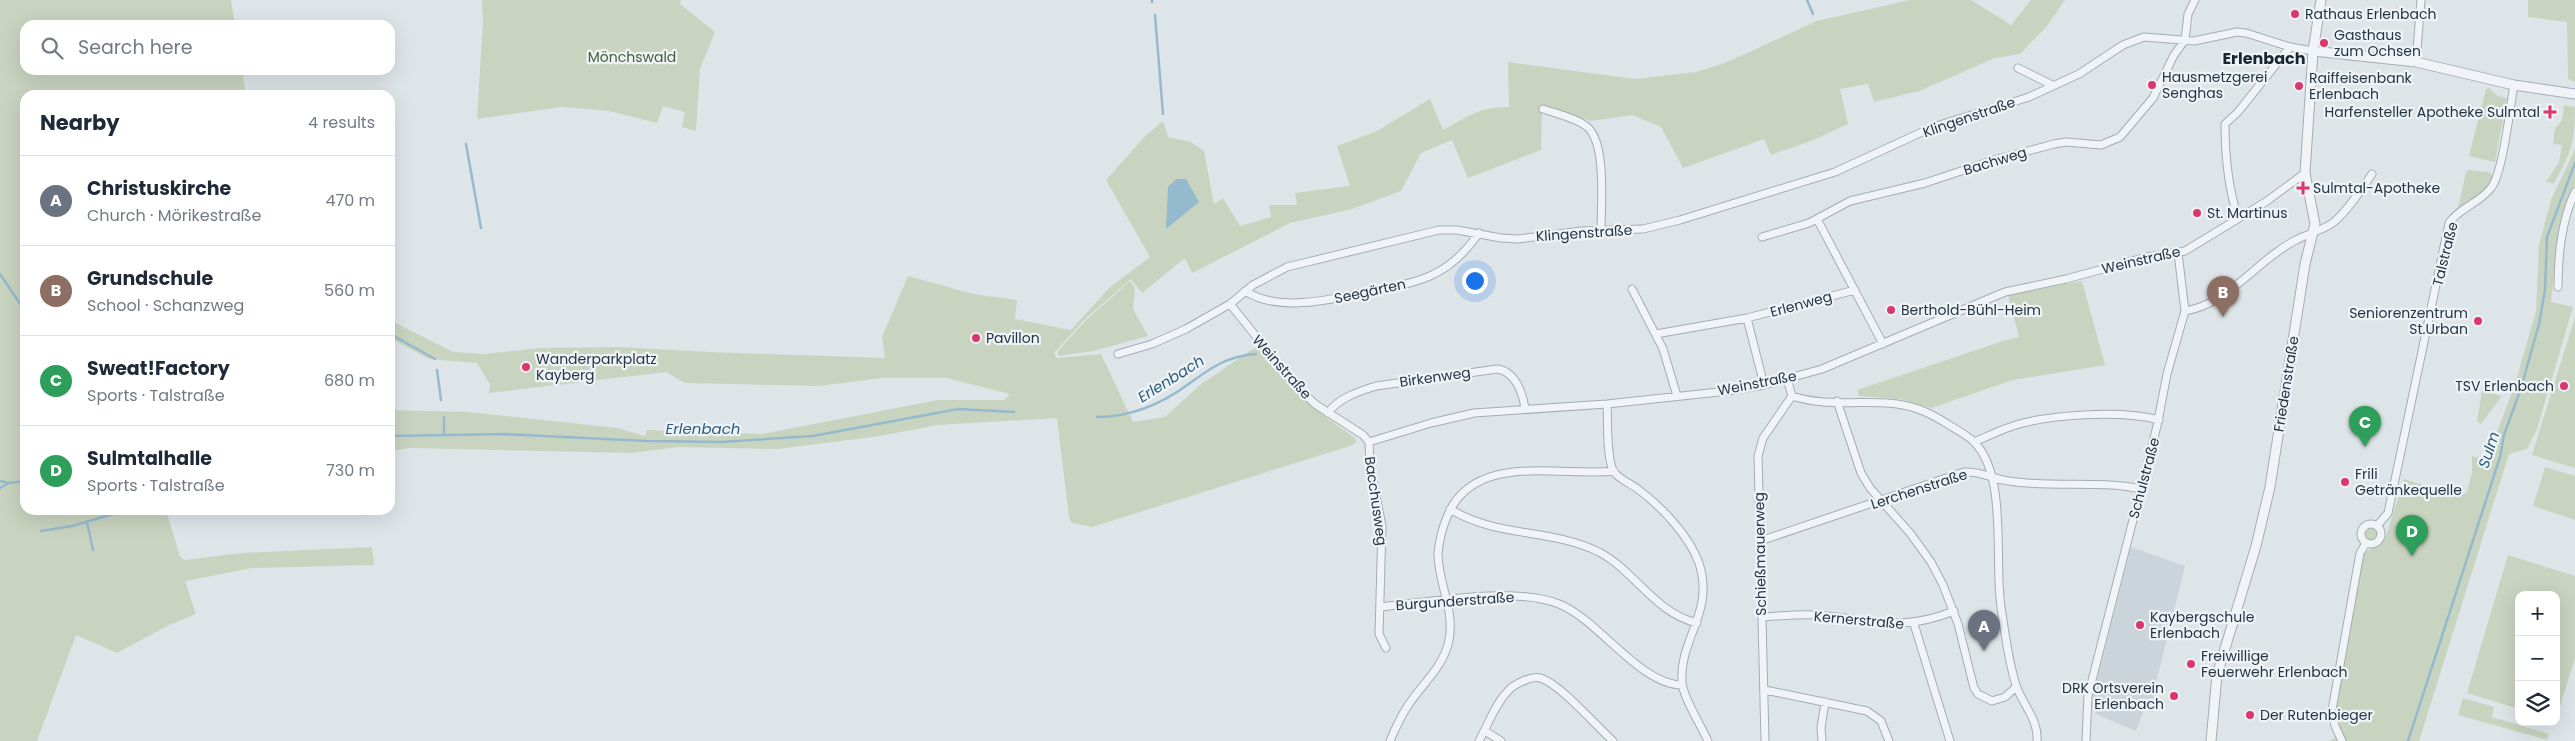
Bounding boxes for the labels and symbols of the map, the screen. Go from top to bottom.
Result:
place label: Rathaus Erlenbach [2305,4,2436,24]
marker: Rathaus Erlenbach [2289,8,2301,20]
place label: Gasthaus zum Ochsen [2334,25,2421,61]
marker: Gasthaus zum Ochsen [2318,37,2330,49]
park label: Mönchswald [588,47,676,67]
district label: Erlenbach [2222,47,2306,70]
place label: Hausmetzgerei Senghas [2162,67,2267,103]
place label: Raiffeisenbank Erlenbach [2309,68,2413,104]
marker: Hausmetzgerei Senghas [2146,79,2158,91]
marker: Raiffeisenbank Erlenbach [2293,80,2305,92]
street label: Klingenstraße [1920,92,2018,142]
place label: Harfensteller Apotheke Sulmtal [2324,102,2540,122]
marker: Harfensteller Apotheke Sulmtal [2544,106,2556,118]
street label: Bachweg [1961,142,2029,180]
place label: Sulmtal-Apotheke [2313,178,2441,198]
marker: Sulmtal-Apotheke [2297,182,2309,194]
place label: St. Martinus [2207,203,2288,223]
marker: St. Martinus [2191,207,2203,219]
street label: Talstraße [2427,219,2463,288]
street label: Klingenstraße [1535,220,1633,246]
street label: Weinstraße [2100,241,2183,279]
your location [1462,268,1488,294]
street label: Seegärten [1332,274,1408,308]
pin: B [2207,276,2239,317]
street label: Erlenweg [1768,286,1834,322]
place label: Berthold-Bühl-Heim [1901,300,2041,320]
place label: Seniorenzentrum St.Urban [2349,303,2468,339]
marker: Berthold-Bühl-Heim [1885,304,1897,316]
marker: Seniorenzentrum St.Urban [2472,315,2484,327]
place label: Pavillon [986,328,1040,348]
street label: Weinstraße [1248,331,1316,404]
marker: Pavillon [970,332,982,344]
street label: Friedenstraße [2269,334,2303,433]
place label: Wanderparkplatz Kayberg [536,349,657,385]
water label: Erlenbach [1133,350,1208,407]
marker: Wanderparkplatz Kayberg [520,361,532,373]
street label: Birkenweg [1398,362,1472,392]
street label: Weinstraße [1716,365,1799,400]
place label: TSV Erlenbach [2455,376,2554,396]
marker: TSV Erlenbach [2558,380,2570,392]
pin: C [2349,406,2381,447]
water label: Erlenbach [666,418,740,439]
water label: Sulm [2473,429,2504,471]
street label: Schulstraße [2124,435,2165,521]
street label: Bacchusweg [1360,455,1392,547]
street label: Lerchenstraße [1868,464,1970,514]
place label: Frili Getränkequelle [2355,464,2462,500]
marker: Frili Getränkequelle [2339,476,2351,488]
street label: Schießmauerweg [1749,492,1771,616]
pin: D [2396,515,2428,556]
street label: Burgunderstraße [1395,587,1515,615]
street label: Kernerstraße [1813,606,1905,634]
place label: Kaybergschule Erlenbach [2150,607,2255,643]
pin: A [1968,610,2000,651]
marker: Kaybergschule Erlenbach [2134,619,2146,631]
place label: Freiwillige Feuerwehr Erlenbach [2201,646,2348,682]
marker: Freiwillige Feuerwehr Erlenbach [2185,658,2197,670]
place label: DRK Ortsverein Erlenbach [2062,678,2164,714]
marker: DRK Ortsverein Erlenbach [2168,690,2180,702]
place label: Der Rutenbieger [2260,705,2373,725]
marker: Der Rutenbieger [2244,709,2256,721]

